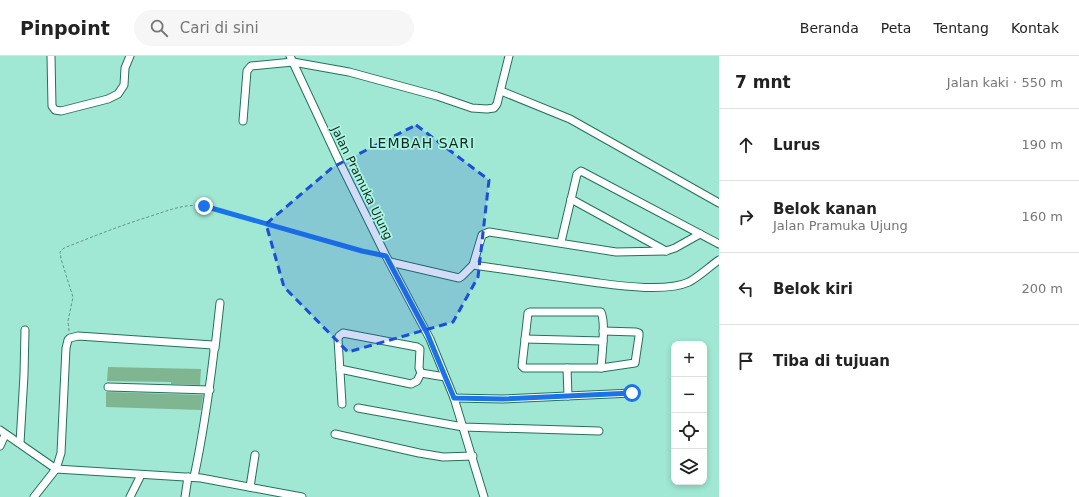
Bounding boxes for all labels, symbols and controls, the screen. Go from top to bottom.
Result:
search box [134,10,414,46]
text: Pinpoint [20,17,110,39]
icon: search [148,17,170,39]
text: Cari di sini [180,19,259,37]
text: Beranda [800,20,859,36]
text: Peta [881,20,911,36]
text: Tentang [933,20,989,36]
text: Kontak [1011,20,1059,36]
text: 7 mnt [735,72,791,92]
text: Jalan kaki · 550 m [947,75,1063,90]
street label: Jalan Pramuka Ujung [328,123,396,242]
icon: ahead [735,134,757,156]
district label: LEMBAH SARI [369,135,475,151]
text: Lurus [773,136,820,154]
text: 190 m [1021,137,1063,152]
route end [195,197,213,215]
text: Belok kanan [773,200,877,218]
icon: right [735,206,757,228]
text: 160 m [1021,209,1063,224]
text: Jalan Pramuka Ujung [773,218,908,233]
icon: left [735,278,757,300]
text: Belok kiri [773,280,853,298]
text: 200 m [1021,281,1063,296]
map controls [671,341,707,485]
button: + [671,341,707,377]
icon: arrive [735,350,757,372]
text: Tiba di tujuan [773,352,890,370]
button: − [671,377,707,413]
route start [623,384,641,402]
button: locate [671,413,707,449]
button: layers [671,449,707,485]

